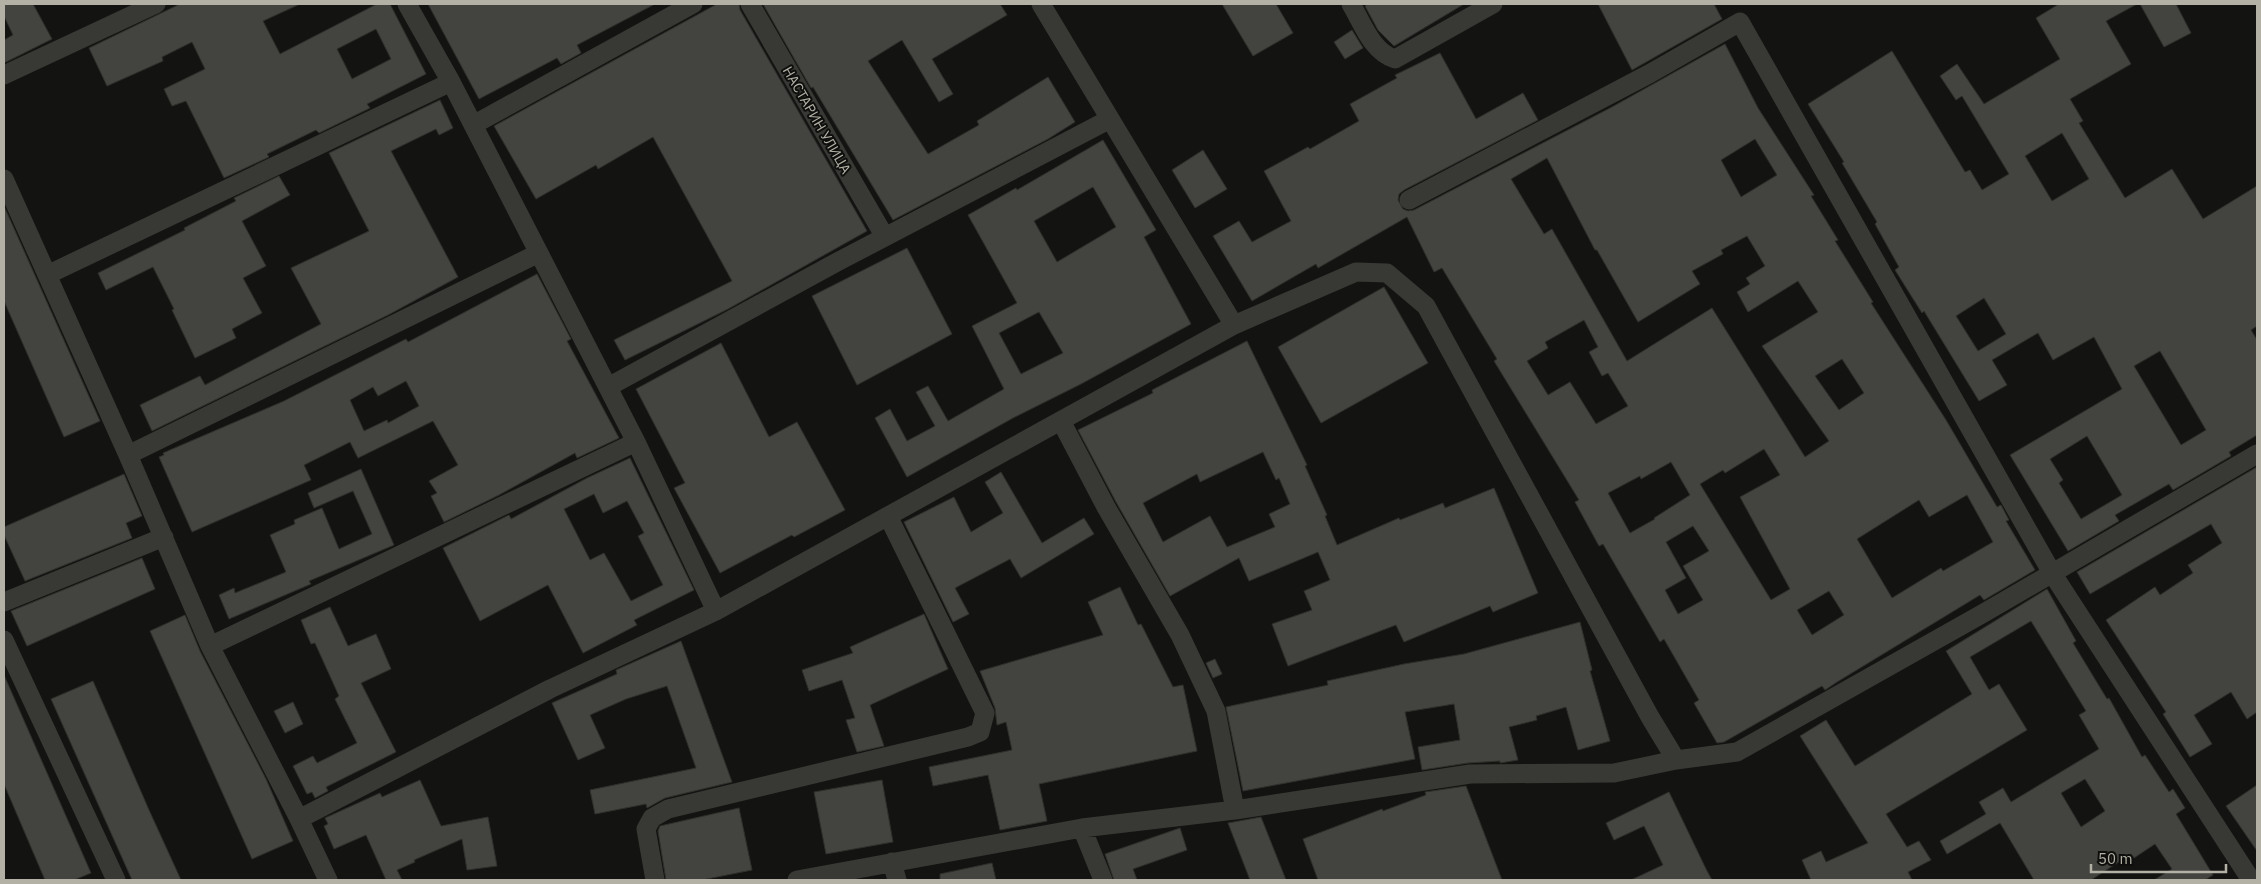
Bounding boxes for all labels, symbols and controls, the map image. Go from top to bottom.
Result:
street label: НАСТАРИН УЛИЦА [779,63,855,177]
scale bar [2091,842,2226,874]
text: 50 m [2098,849,2133,868]

